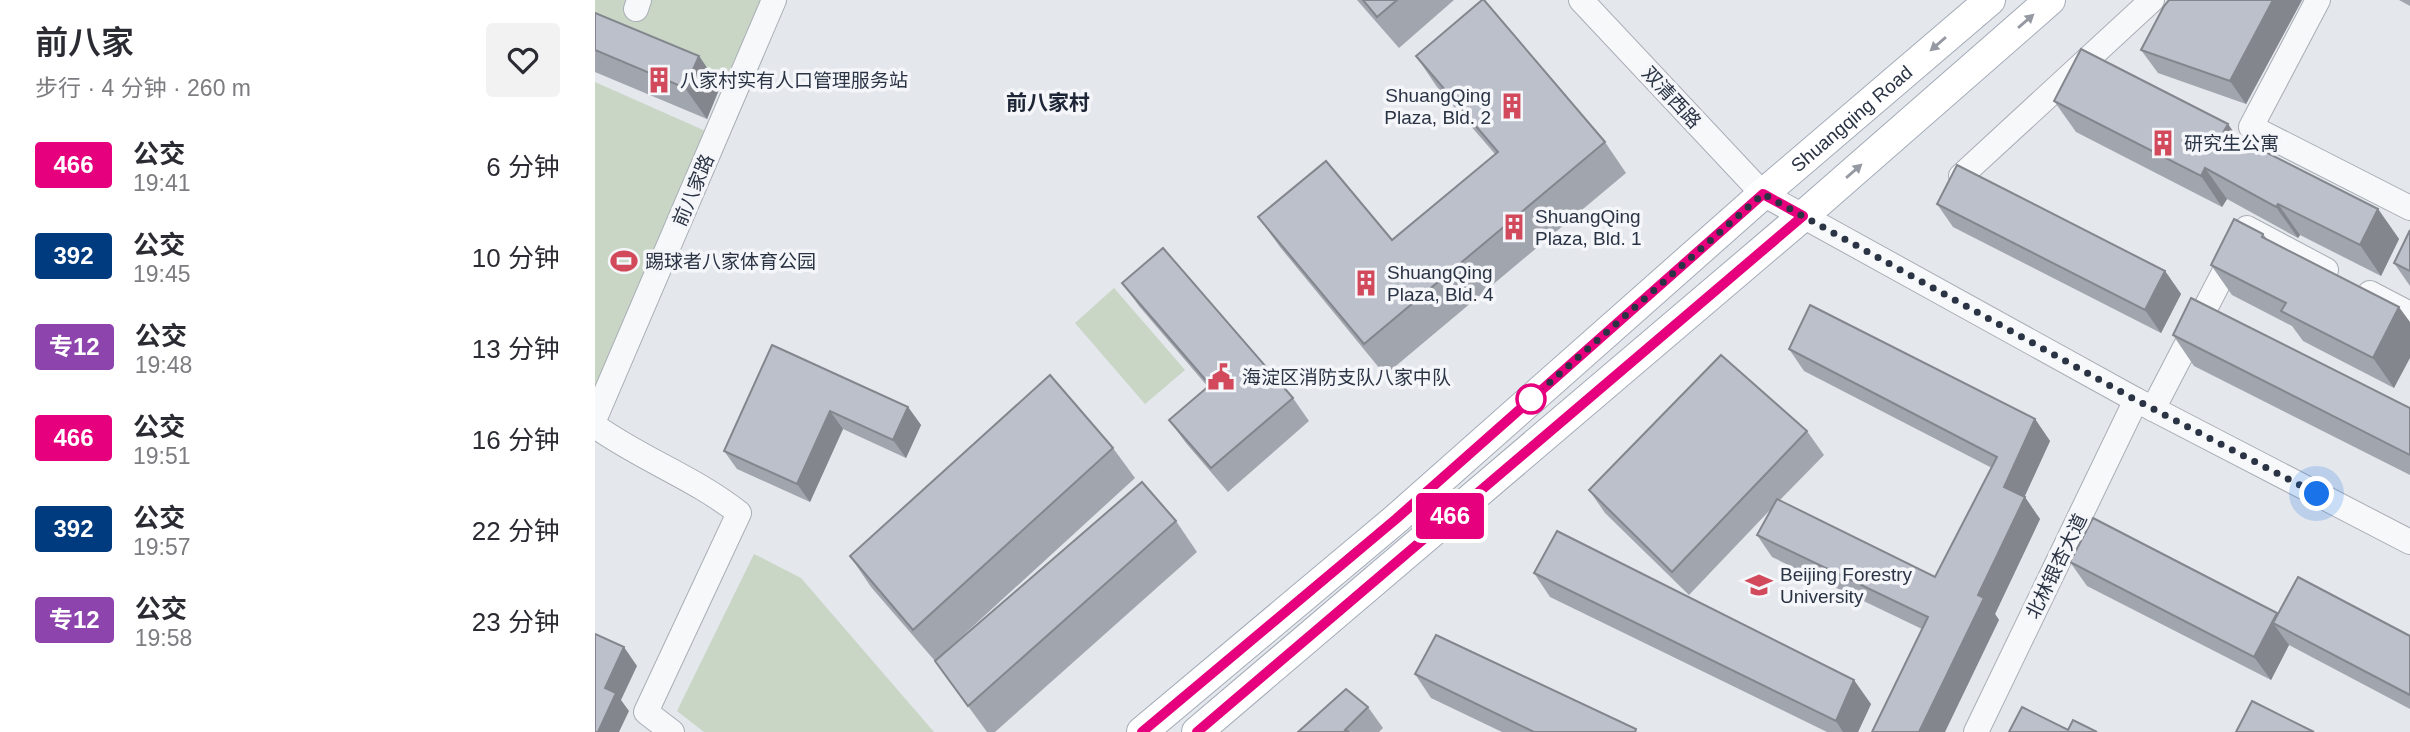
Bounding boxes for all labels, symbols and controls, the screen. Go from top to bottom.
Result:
one-way arrow [2017,14,2034,29]
button: heart [486,23,560,97]
text: 前八家 [35,24,134,61]
one-way arrow [1930,36,1947,51]
street label: Shuangqing Road [1787,61,1916,176]
street label: 双清西路 [1638,62,1705,132]
building icon: 八家村实有人口管理服务站 [644,65,674,95]
place label: 八家村实有人口管理服务站 [680,70,908,91]
text: 步行 · 4 分钟 · 260 m [35,75,251,101]
place label: ShuangQing Plaza, Bld. 2 [1384,85,1491,128]
district label: 前八家村 [1006,91,1090,114]
building icon: ShuangQing Plaza, Bld. 2 [1497,91,1527,121]
building icon: 研究生公寓 [2148,128,2178,158]
place label: 研究生公寓 [2184,133,2279,154]
text: 公交 [133,139,185,169]
text: 466 [53,151,94,178]
street label: 前八家路 [669,151,718,229]
text: 6 分钟 [486,152,560,182]
one-way arrow [1846,164,1863,179]
text: 19:41 [133,170,191,196]
place label: ShuangQing Plaza, Bld. 1 [1535,206,1642,249]
building icon: ShuangQing Plaza, Bld. 1 [1499,212,1529,242]
text: 公交 [133,230,185,260]
text: 392 [53,242,94,269]
text: 10 分钟 [472,243,560,273]
sports icon: 踢球者八家体育公园 [609,246,639,276]
place label: 踢球者八家体育公园 [645,251,816,272]
text: 19:45 [133,261,191,287]
place label: ShuangQing Plaza, Bld. 4 [1387,262,1494,305]
building icon: ShuangQing Plaza, Bld. 4 [1351,268,1381,298]
text: 公交 [135,321,187,351]
text: 专12 [49,333,100,360]
text: 13 分钟 [472,334,560,364]
text: 19:48 [135,352,192,378]
public building icon: 海淀区消防支队八家中队 [1206,362,1236,392]
place label: 海淀区消防支队八家中队 [1242,367,1451,388]
unlabelled marker [1516,384,1546,414]
text: 公交 [133,412,185,442]
text: 466 [53,424,94,451]
text: 16 分钟 [472,425,560,455]
text: 19:51 [133,443,191,469]
your location [2299,476,2334,511]
line badge: 466 [1410,493,1490,539]
text: 466 [1430,502,1470,529]
text: 公交 [133,503,185,533]
street label: 北林银杏大道 [2022,510,2091,622]
text: 392 [53,515,94,542]
text: 22 分钟 [472,516,560,546]
text: 19:57 [133,534,191,560]
place label: Beijing Forestry University [1780,564,1912,607]
school or university icon: Beijing Forestry University [1744,570,1774,600]
text: 公交 [135,594,187,624]
text: 专12 [49,606,100,633]
text: 23 分钟 [472,607,560,637]
text: 19:58 [135,625,192,651]

